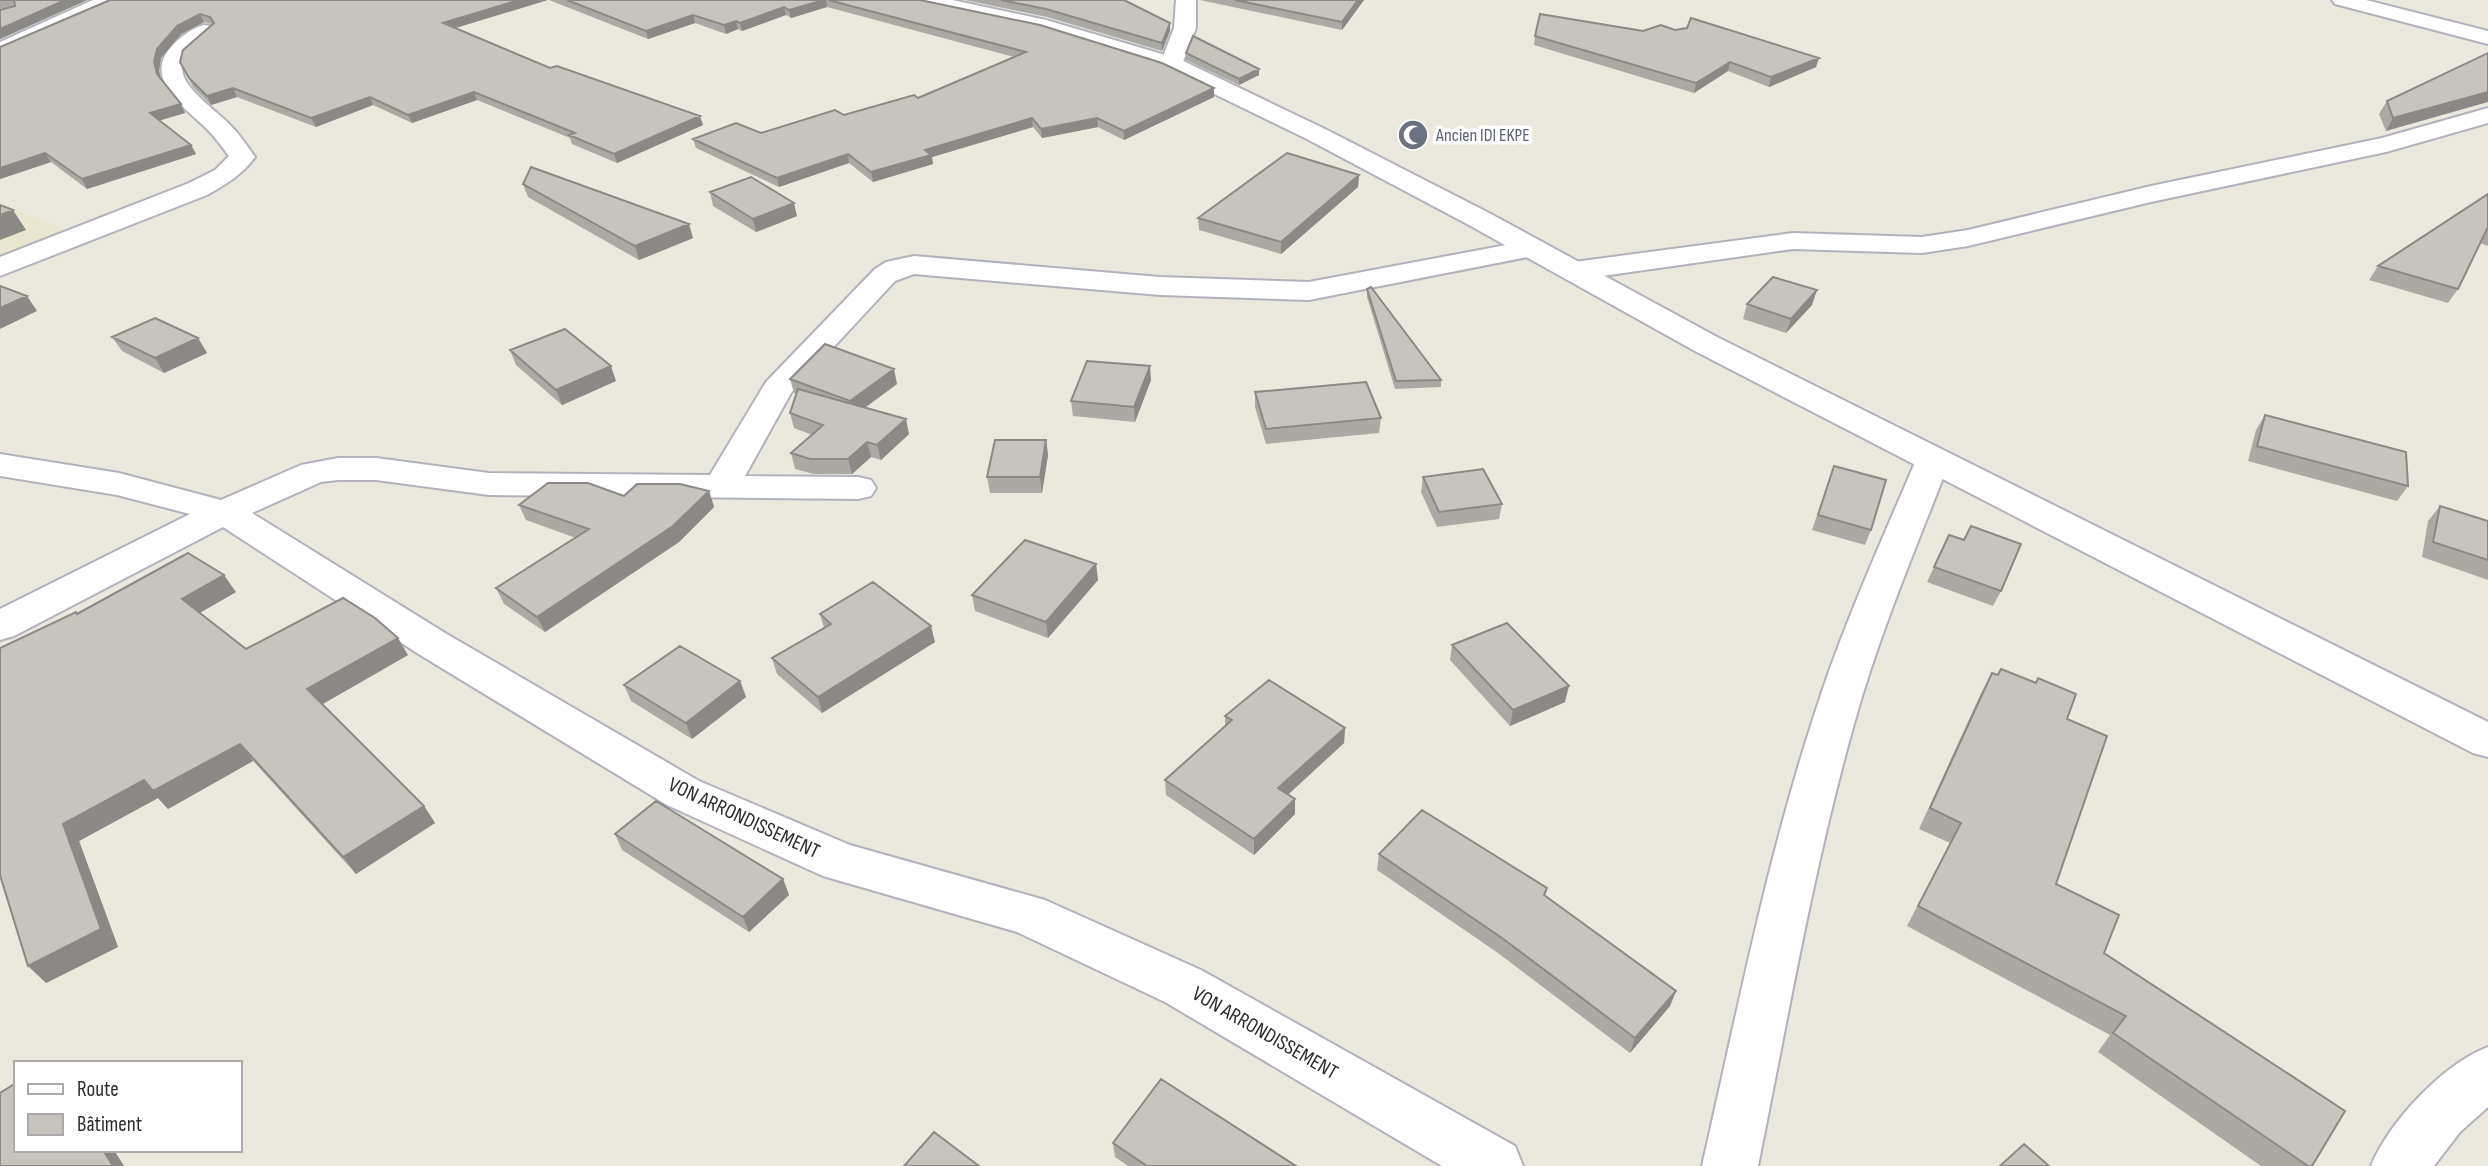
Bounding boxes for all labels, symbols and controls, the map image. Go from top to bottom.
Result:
mosque icon: Ancien IDI EKPE [1396,118,1430,152]
place label: Ancien IDI EKPE [1435,125,1530,146]
street label: VON ARRONDISSEMENT [664,772,824,864]
street label: VON ARRONDISSEMENT [1188,981,1343,1085]
legend [14,1061,242,1152]
text: Route [77,1077,119,1102]
text: Bâtiment [77,1112,142,1137]

